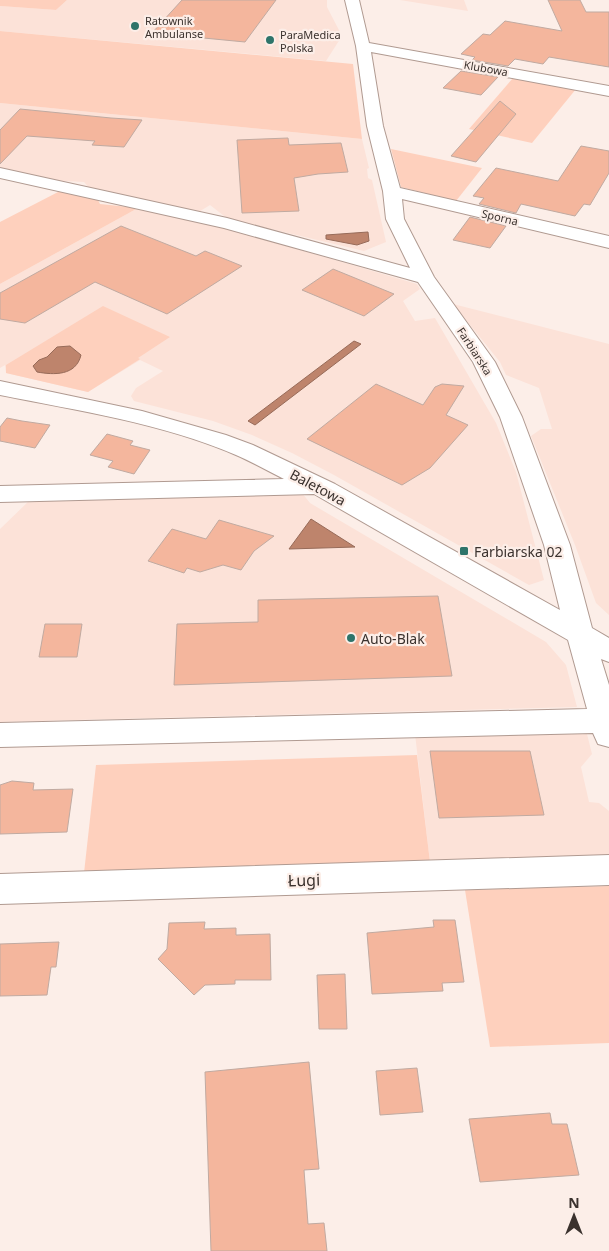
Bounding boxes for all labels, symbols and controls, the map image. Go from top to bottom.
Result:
place label: Ratownik Ambulanse [145,13,203,41]
marker: Ratownik Ambulanse [129,20,141,32]
place label: ParaMedica Polska [280,27,341,55]
marker: ParaMedica Polska [264,34,276,46]
street label: Klubowa [463,57,509,79]
street label: Sporna [480,206,520,228]
street label: Farbiarska [454,324,496,378]
street label: Baletowa [287,464,349,510]
place label: Farbiarska 02 [474,542,562,561]
marker: Farbiarska 02 [458,545,470,557]
place label: Auto-Blak [361,629,425,648]
marker: Auto-Blak [345,632,357,644]
street label: Ługi [288,868,320,892]
north arrow [549,1191,599,1241]
text: N [568,1193,580,1212]

